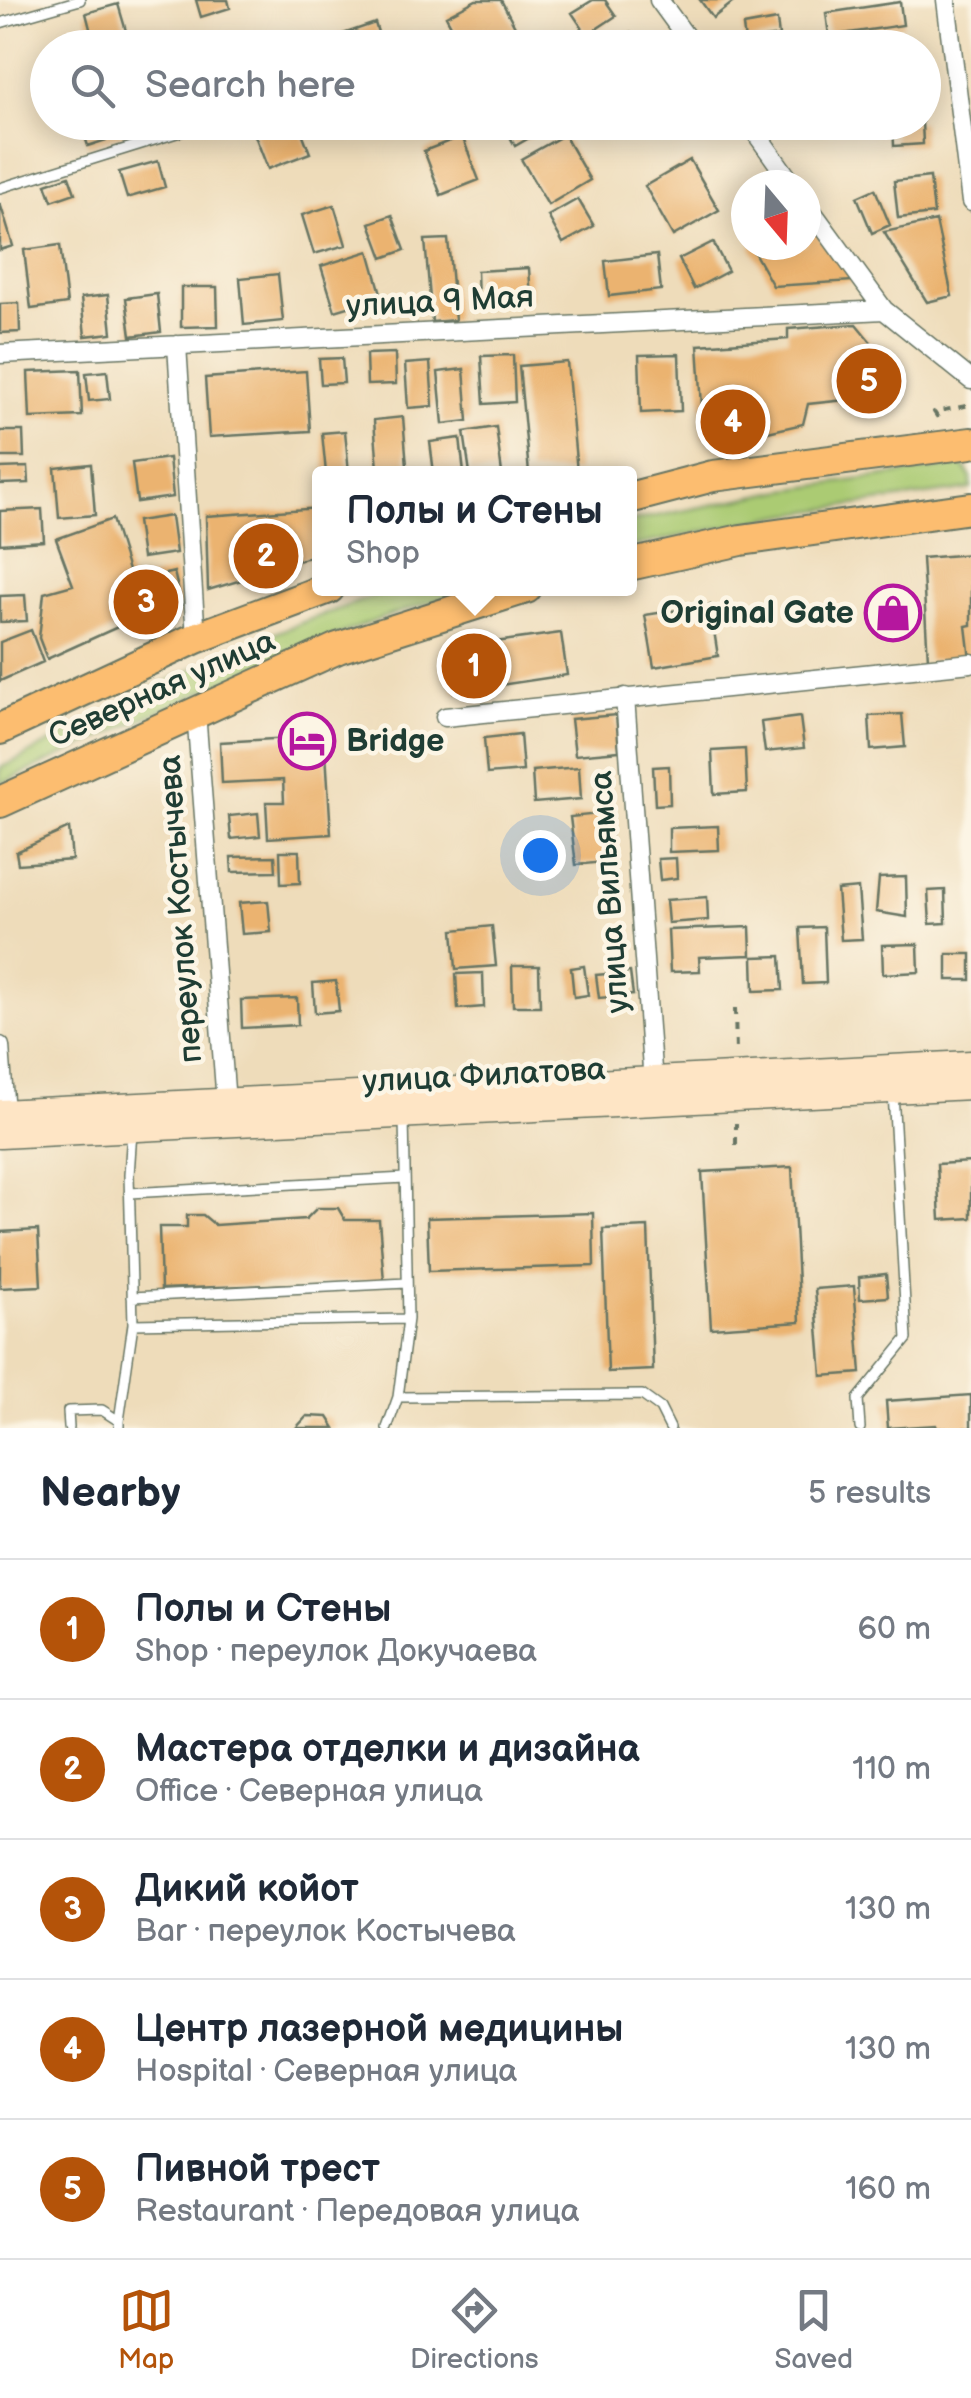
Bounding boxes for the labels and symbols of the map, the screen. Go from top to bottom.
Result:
north arrow [731,170,821,260]
street label: улица 9 Мая [345,278,535,326]
pin: 5 [836,344,902,418]
pin: 4 [700,384,766,460]
pin: 2 [234,518,298,594]
pin: 3 [114,564,178,640]
shop icon: Original Gate [863,583,923,643]
place label: Original Gate [661,594,854,633]
street label: Северная улица [43,622,281,756]
pin: 1 [442,628,506,704]
hotel icon: Bridge [277,711,337,771]
place label: Bridge [346,722,444,761]
street label: переулок Костычева [151,754,211,1064]
street label: улица Вильямса [582,769,638,1014]
your location [515,830,566,881]
street label: улица Филатова [361,1050,607,1102]

